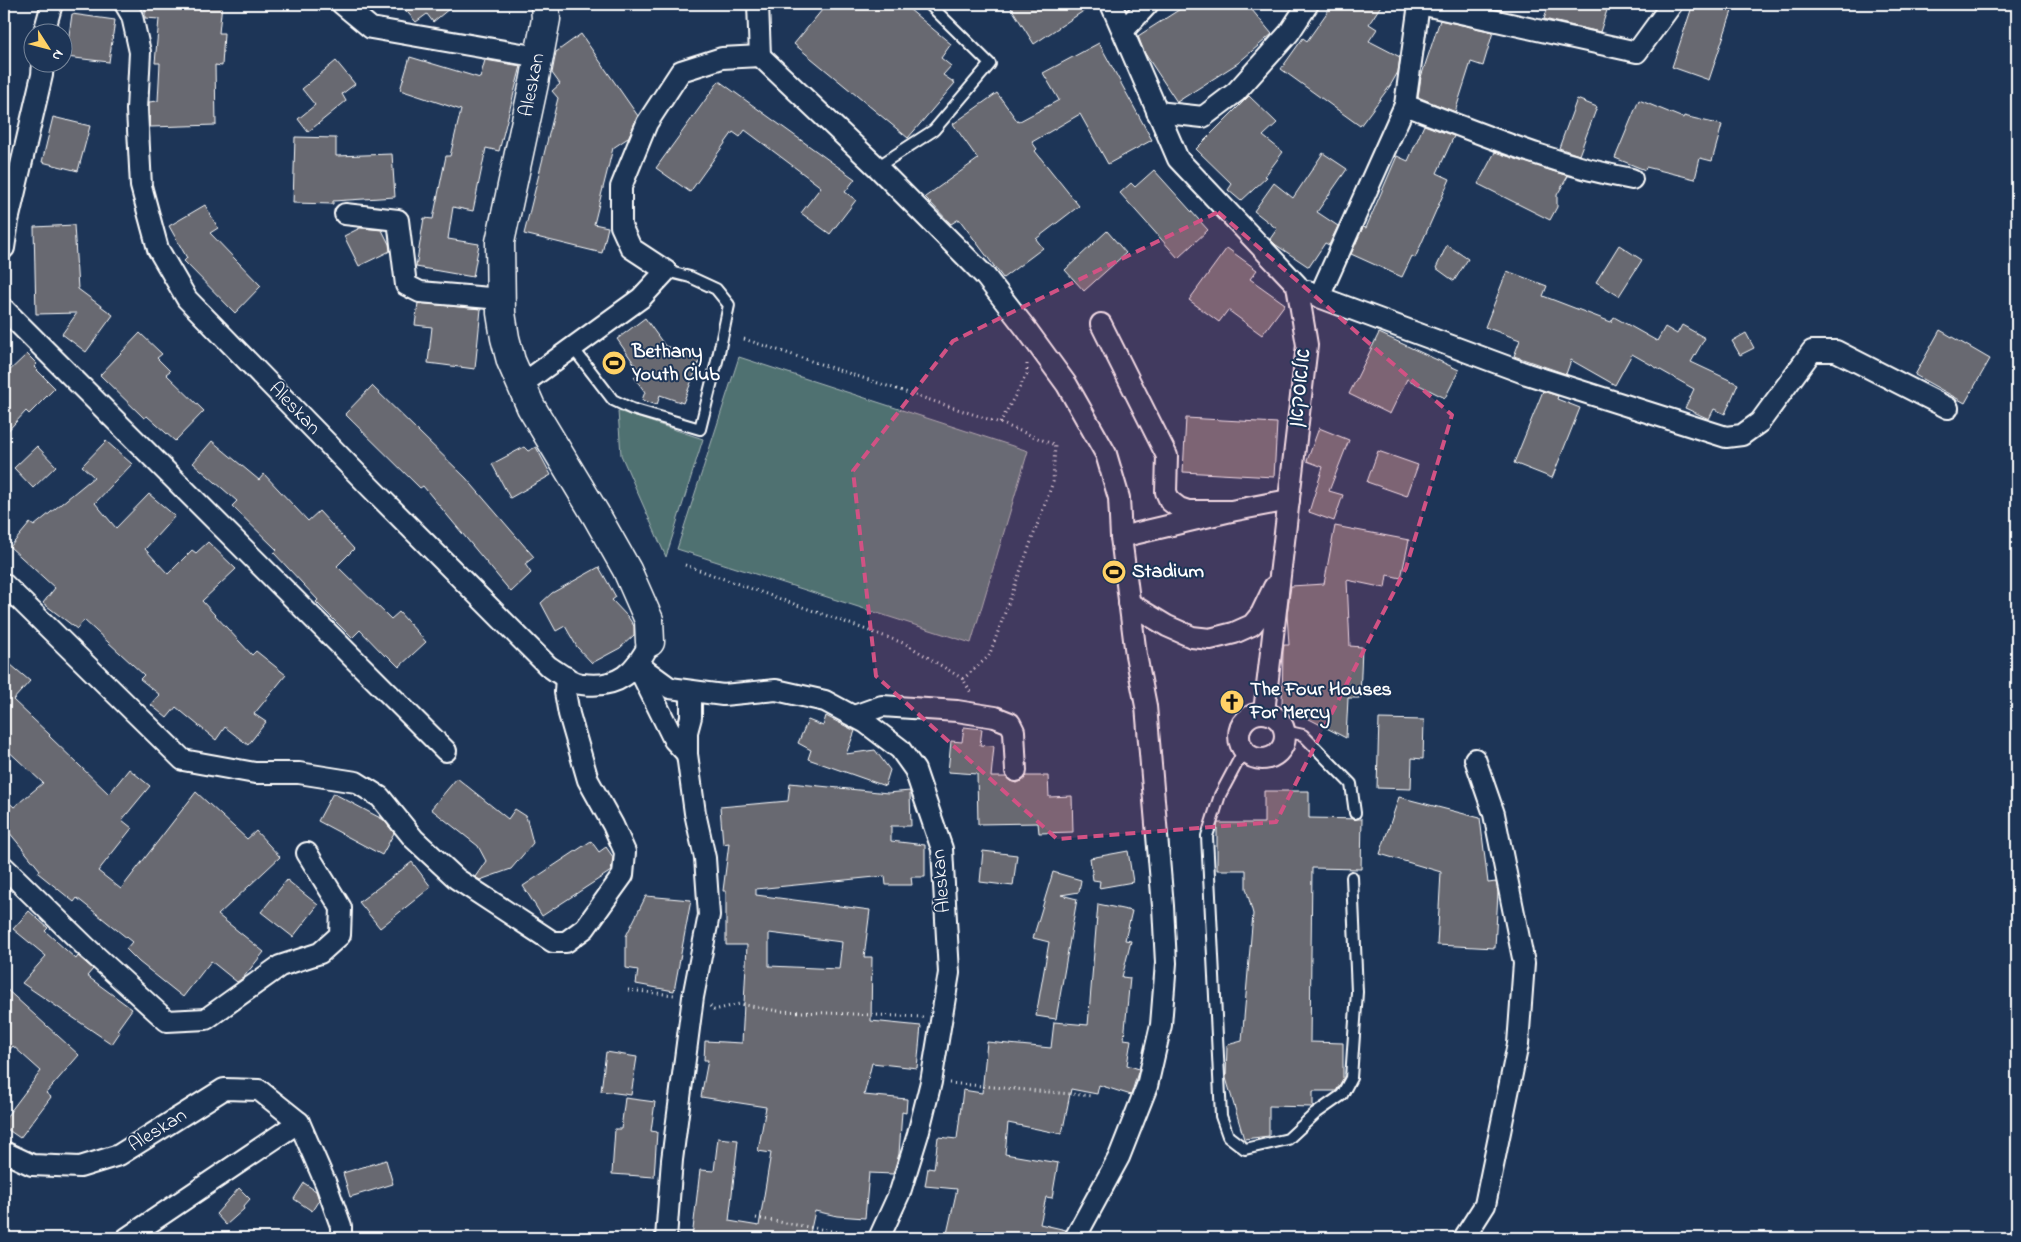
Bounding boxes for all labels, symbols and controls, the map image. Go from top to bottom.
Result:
north arrow [22,22,72,72]
text: N [46,45,69,65]
street label: Aleskan [513,51,553,119]
place label: Bethany Youth Club [631,338,720,390]
street label: אלאסקאן [1282,347,1320,429]
sports icon: Bethany Youth Club [601,350,627,376]
street label: Aleskan [261,376,327,442]
place label: Stadium [1132,558,1205,587]
sports icon: Stadium [1101,559,1127,585]
place label: The Four Houses For Mercy [1249,676,1392,729]
church icon: The Four Houses For Mercy [1219,689,1245,715]
street label: Aleskan [925,848,959,914]
street label: Aleskan [123,1102,193,1160]

